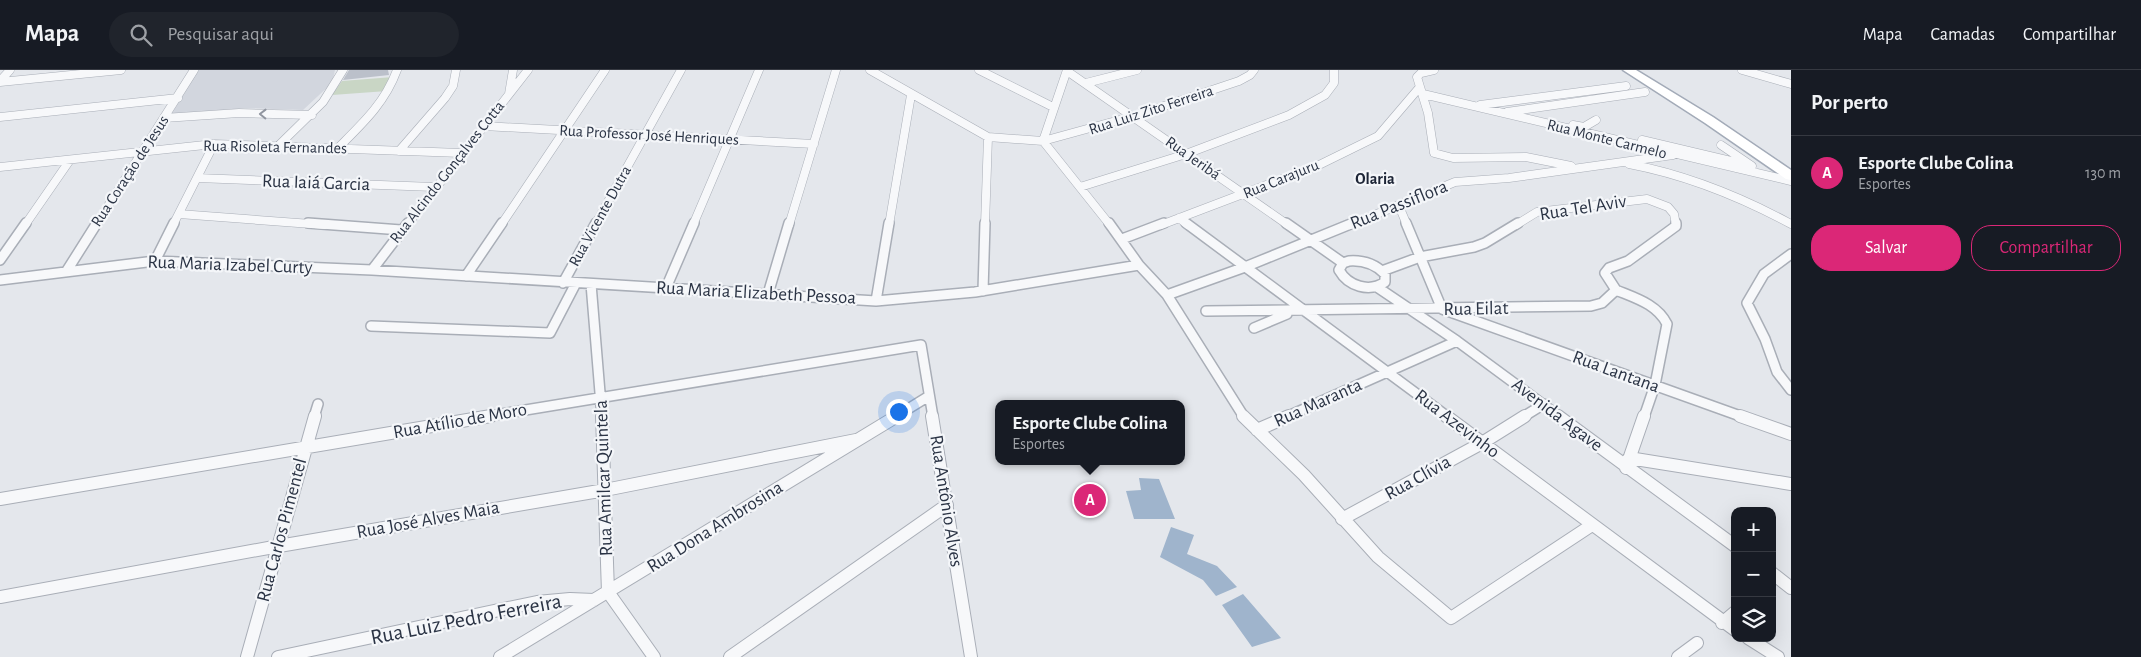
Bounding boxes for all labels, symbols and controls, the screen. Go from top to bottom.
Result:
search box [109,12,459,57]
icon: search [127,21,155,49]
text: Mapa [25,22,79,46]
text: Pesquisar aqui [167,25,274,44]
text: Mapa [1863,26,1902,44]
text: Camadas [1930,26,1995,44]
text: Compartilhar [2023,26,2116,44]
street label: Rua Luiz Zito Ferreira [1087,82,1215,138]
text: Por perto [1811,92,1888,113]
street label: Rua Alcindo Gonçalves Cotta [387,98,507,246]
one-way arrow [259,108,267,119]
street label: Rua Coração de Jesus [88,112,172,229]
street label: Rua Monte Carmelo [1546,116,1669,162]
street label: Rua Professor José Henriques [559,122,739,148]
street label: Rua Jeribá [1162,133,1224,183]
street label: Rua Risoleta Fernandes [203,138,347,156]
text: Esporte Clube Colina [1858,154,2014,173]
street label: Rua Carajuru [1241,157,1322,202]
street label: Rua Vicente Dutra [566,163,634,269]
text: A [1822,165,1832,181]
text: 130 m [2085,165,2121,181]
district label: Olaria [1355,171,1395,187]
street label: Rua Iaiá Garcia [262,172,371,194]
text: Esportes [1858,176,1911,192]
street label: Rua Passiflora [1348,177,1451,233]
street label: Rua Tel Aviv [1538,192,1628,224]
button: Salvar [1811,225,1961,271]
button: Compartilhar [1971,225,2121,271]
street label: Rua Maria Izabel Curty [147,253,313,277]
street label: Rua Maria Elizabeth Pessoa [655,278,857,308]
street label: Rua Eilat [1443,299,1509,319]
street label: Rua Lantana [1570,347,1662,397]
street label: Rua Maranta [1271,375,1365,431]
street label: Avenida Agave [1508,375,1606,455]
street label: Rua Azevinho [1411,386,1503,462]
street label: Rua Amilcar Quintela [592,399,616,556]
your location [886,399,912,425]
street label: Rua Atílio de Moro [392,400,528,442]
popup [995,400,1185,465]
text: Esporte Clube Colina [1012,414,1168,433]
street label: Rua Antônio Alves [926,434,966,568]
text: Esportes [1012,436,1065,452]
street label: Rua Clívia [1382,452,1454,504]
street label: Rua Carlos Pimentel [254,456,310,604]
street label: Rua Dona Ambrosina [644,477,786,576]
pin: A [1074,481,1106,519]
street label: Rua José Alves Maia [355,498,501,542]
map controls [1731,507,1776,642]
button: + [1731,507,1776,552]
button: − [1731,552,1776,597]
street label: Rua Luiz Pedro Ferreira [369,590,563,648]
button: layers [1731,597,1776,642]

